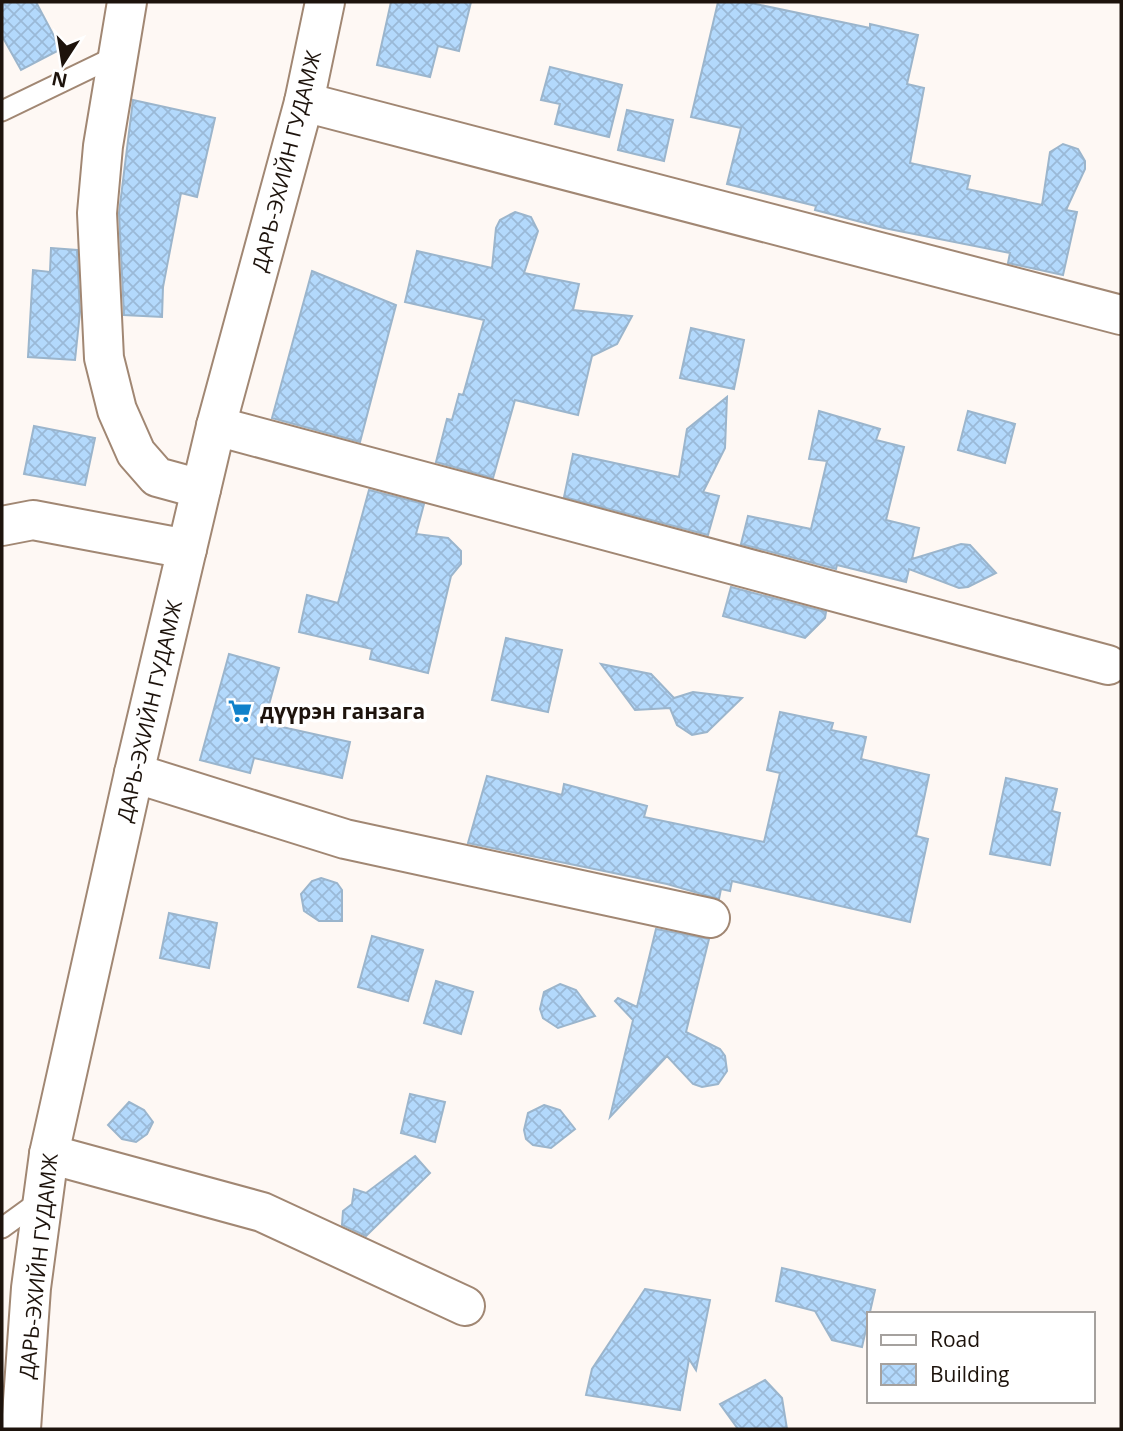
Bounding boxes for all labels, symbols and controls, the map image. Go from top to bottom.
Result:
north arrow [28,28,98,98]
street label: ДАРЬ-ЭХИЙН ГУДАМЖ [245,47,327,274]
text: N [49,65,70,94]
street label: ДАРЬ-ЭХИЙН ГУДАМЖ [110,597,188,825]
supermarket icon: дүүрэн ганзага [226,697,254,725]
place label: дүүрэн ганзага [260,697,425,725]
street label: ДАРЬ-ЭХИЙН ГУДАМЖ [12,1152,64,1380]
legend [867,1312,1095,1403]
text: Road [930,1325,980,1353]
text: Building [930,1360,1009,1388]

